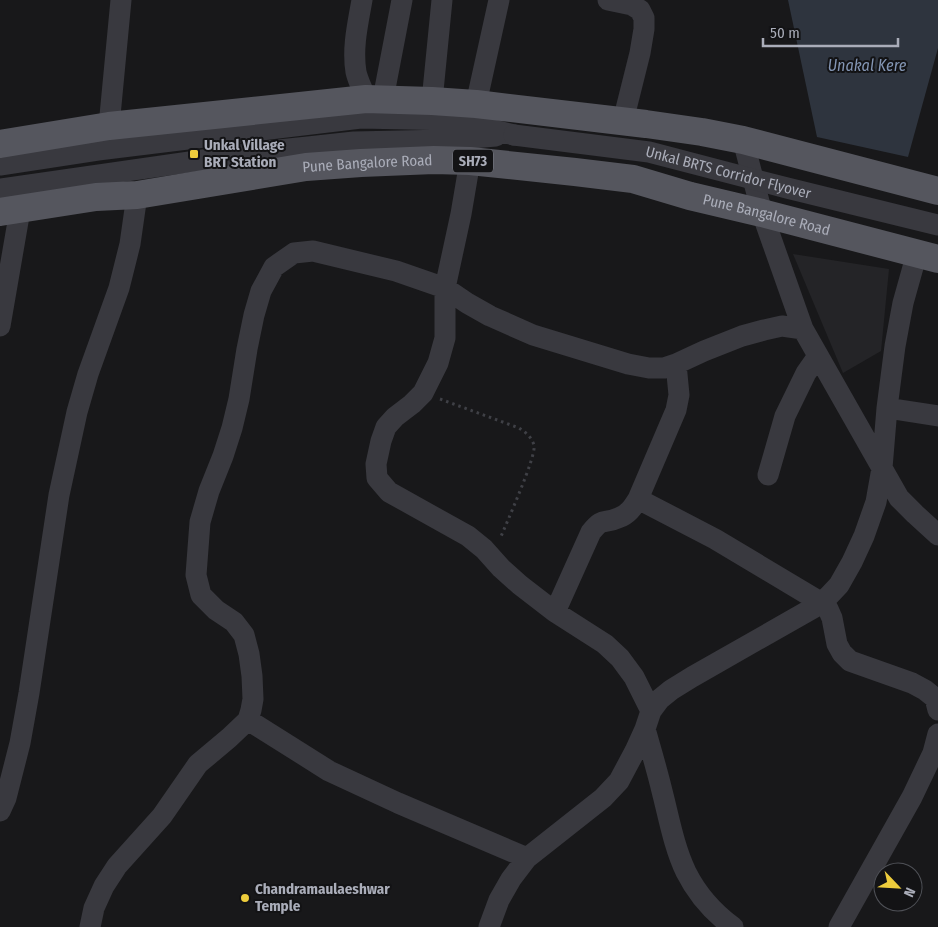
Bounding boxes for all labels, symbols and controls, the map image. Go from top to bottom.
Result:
scale bar [763,15,898,47]
text: 50 m [770,24,800,42]
water label: Unakal Kere [828,56,907,75]
place label: Unkal Village BRT Station [204,136,285,171]
street label: Unkal BRTS Corridor Flyover [644,142,814,203]
marker: Unkal Village BRT Station [188,148,200,160]
road number: SH73 [453,150,493,172]
street label: Pune Bangalore Road [302,151,433,176]
street label: Pune Bangalore Road [701,190,832,239]
north arrow [873,862,923,912]
place label: Chandramaulaeshwar Temple [255,880,390,915]
text: N [900,885,919,900]
marker: Chandramaulaeshwar Temple [239,892,251,904]

